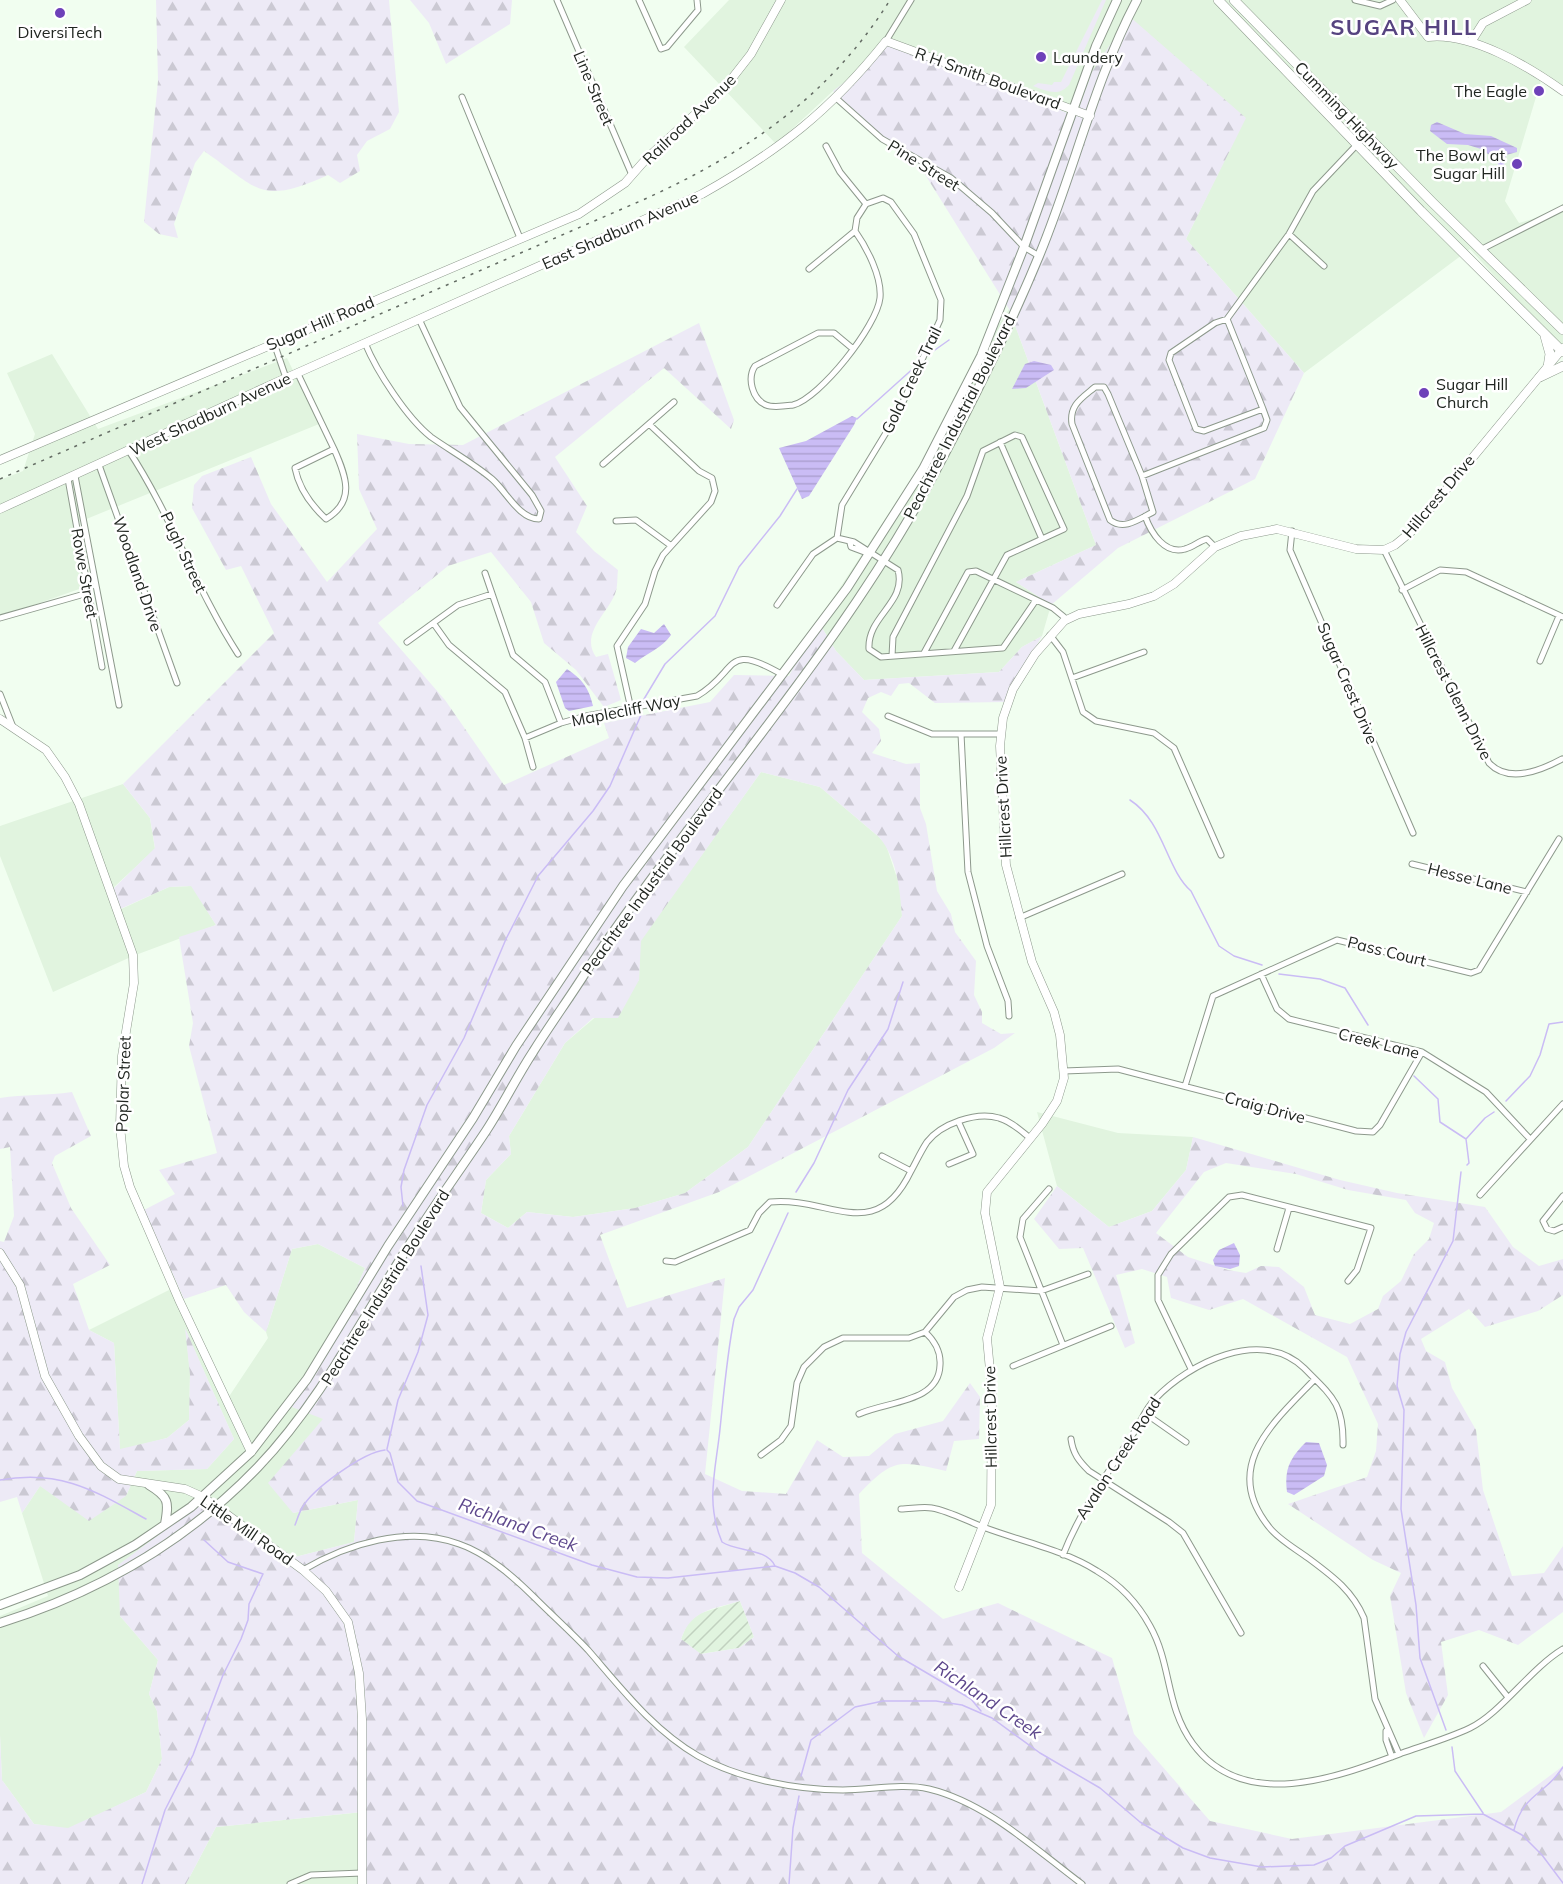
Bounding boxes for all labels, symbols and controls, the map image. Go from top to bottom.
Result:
marker: DiversiTech [53,6,67,20]
district label: SUGAR HILL [1330,13,1478,41]
place label: DiversiTech [18,22,102,42]
street label: R H Smith Boulevard [912,42,1064,114]
place label: Laundery [1053,47,1124,67]
street label: Line Street [569,48,619,129]
marker: Laundery [1034,50,1048,64]
street label: Cumming Highway [1291,57,1404,173]
street label: Railroad Avenue [638,69,740,169]
place label: The Eagle [1454,81,1527,101]
marker: The Eagle [1532,84,1546,98]
street label: Pine Street [884,135,964,195]
place label: The Bowl at Sugar Hill [1416,145,1505,183]
marker: The Bowl at Sugar Hill [1510,157,1524,171]
street label: East Shadburn Avenue [539,186,701,274]
street label: Sugar Hill Road [263,291,377,355]
street label: Peachtree Industrial Boulevard [899,312,1019,522]
street label: Gold Creek Trail [877,323,945,437]
street label: West Shadburn Avenue [126,368,294,460]
place label: Sugar Hill Church [1436,374,1508,412]
marker: Sugar Hill Church [1417,386,1431,400]
street label: Hillcrest Drive [1397,450,1479,542]
street label: Pugh Street [157,508,212,596]
street label: Woodland Drive [109,514,167,634]
street label: Rowe Street [67,527,103,620]
street label: Sugar Crest Drive [1313,619,1383,747]
street label: Hillcrest Glenn Drive [1411,621,1497,763]
street label: Maplecliff Way [570,690,683,730]
street label: Hillcrest Drive [990,755,1016,859]
street label: Peachtree Industrial Boulevard [577,784,727,978]
street label: Hesse Lane [1426,858,1514,898]
street label: Pass Court [1346,932,1429,971]
street label: Creek Lane [1336,1023,1422,1063]
street label: Poplar Street [111,1035,135,1133]
street label: Craig Drive [1223,1087,1307,1127]
street label: Peachtree Industrial Boulevard [317,1186,453,1388]
street label: Hillcrest Drive [979,1366,1001,1468]
street label: Avalon Creek Road [1071,1393,1165,1523]
street label: Little Mill Road [197,1491,297,1569]
water label: Richland Creek [456,1492,581,1557]
water label: Richland Creek [930,1655,1047,1744]

